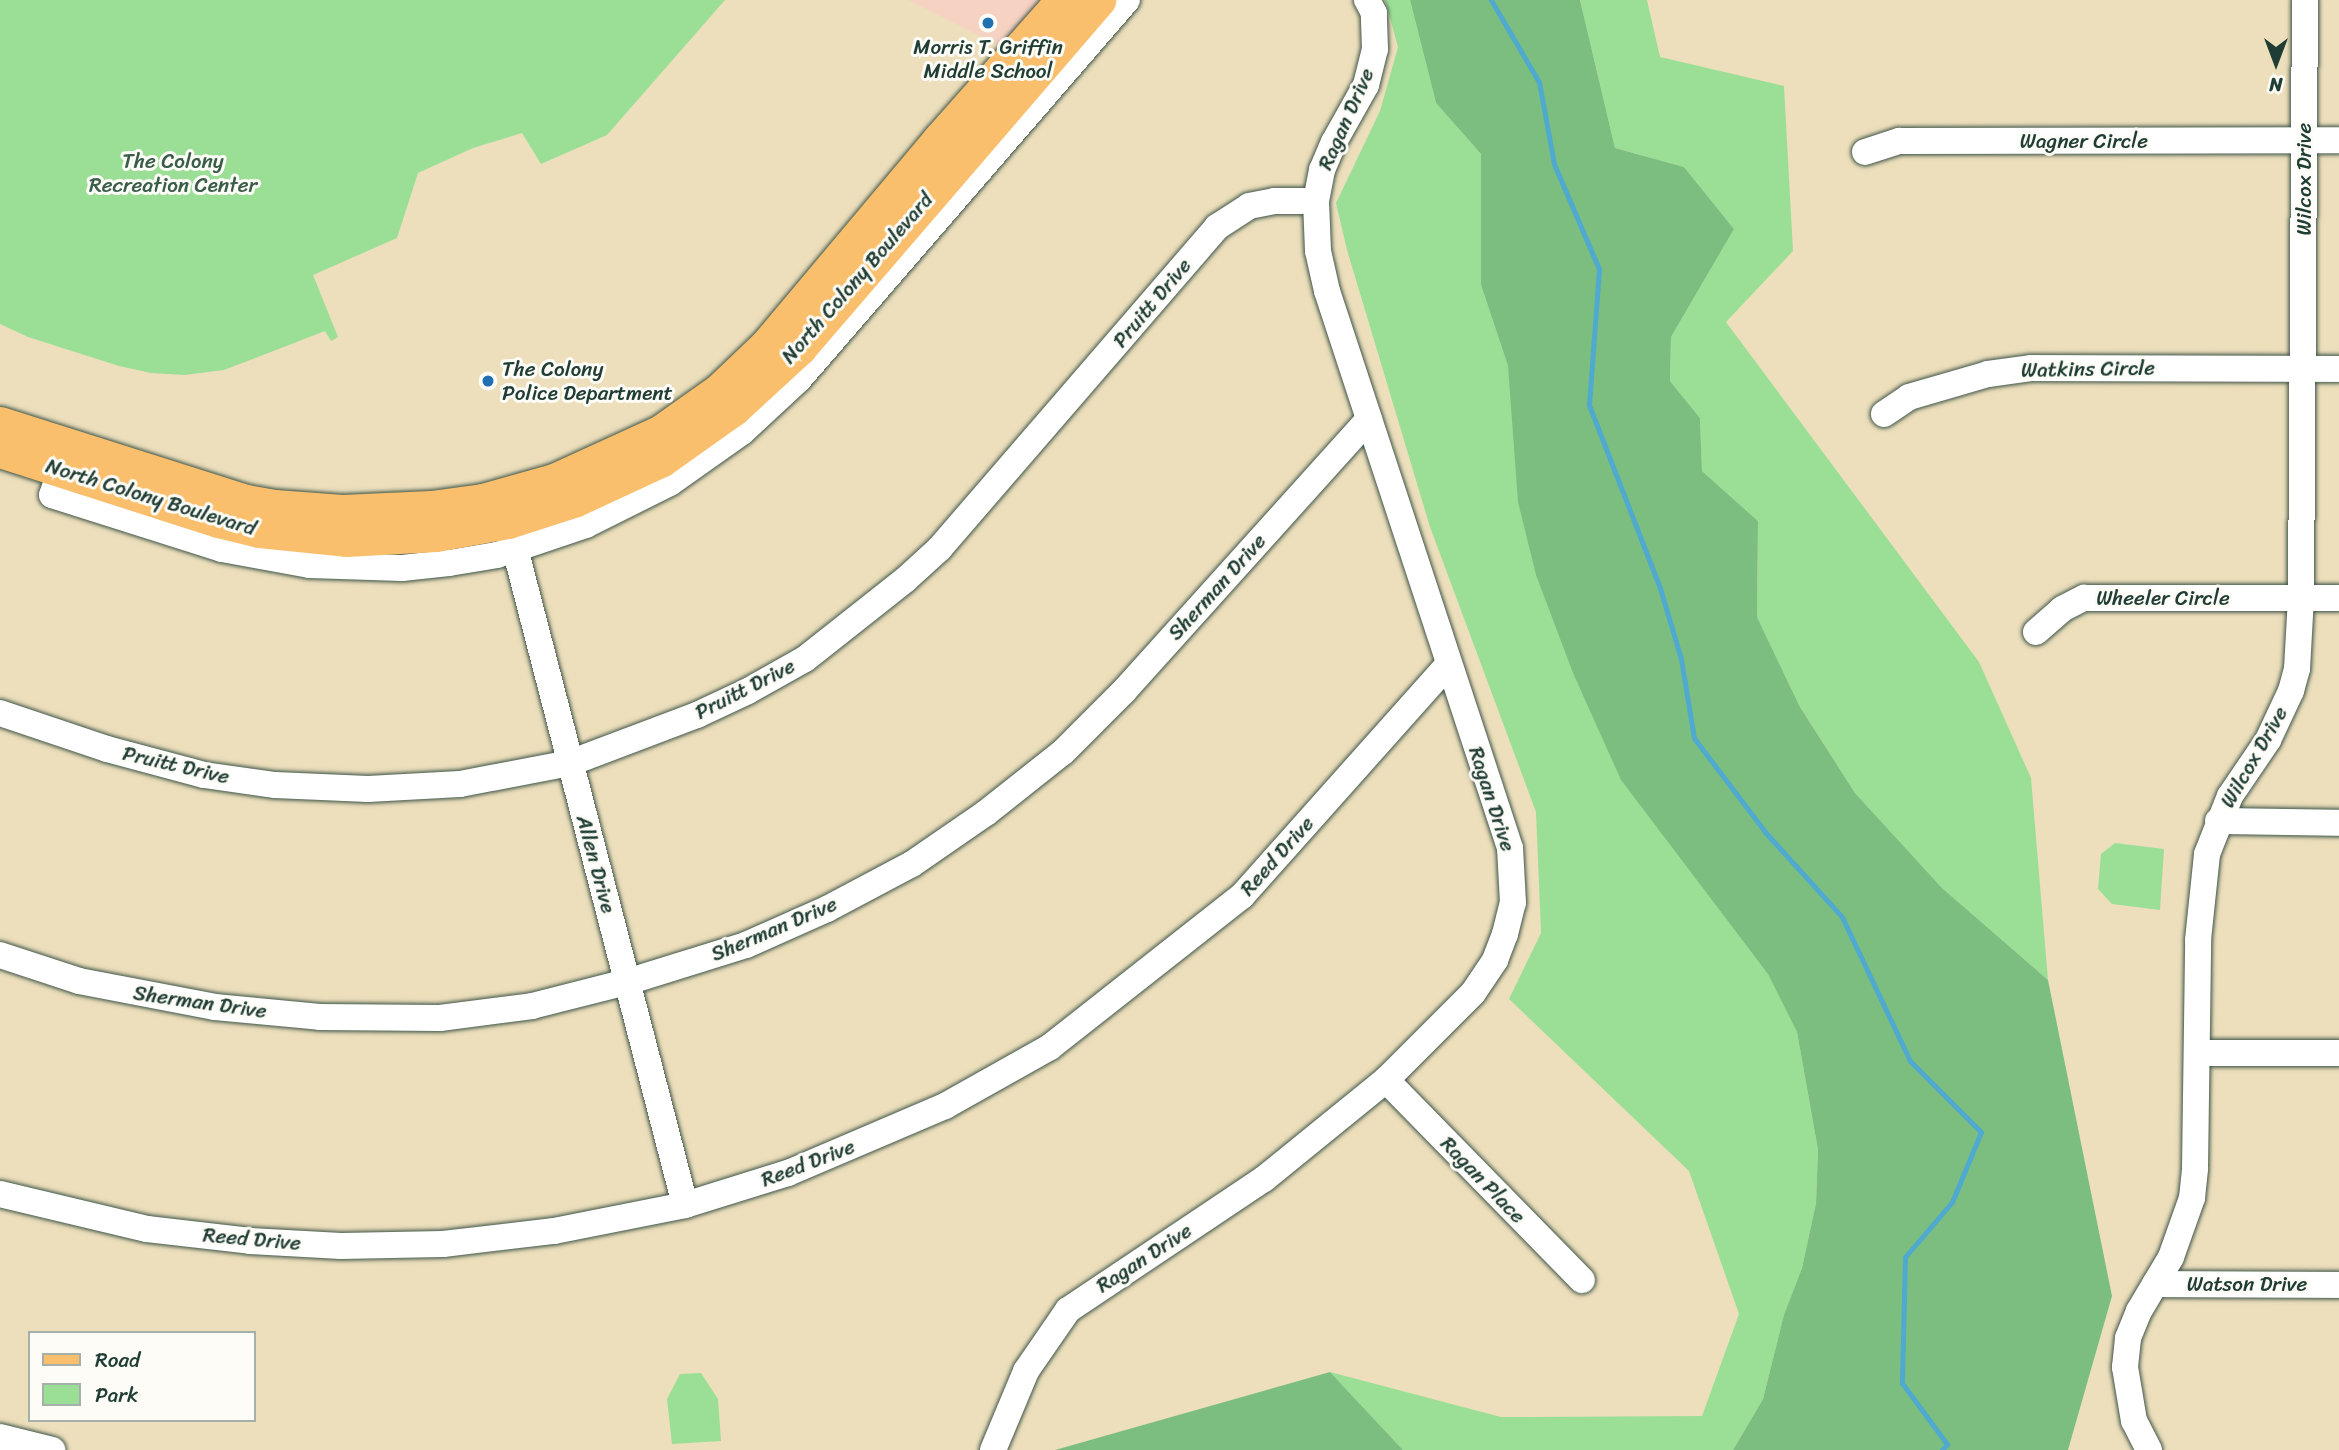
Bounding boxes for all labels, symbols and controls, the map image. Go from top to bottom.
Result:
marker: Morris T. Griffin Middle School [980,15,996,31]
north arrow [2241,28,2311,98]
place label: Morris T. Griffin Middle School [913,34,1063,84]
street label: Ragan Drive [1312,64,1380,174]
text: N [2269,68,2283,101]
street label: Wilcox Drive [2291,123,2317,235]
street label: Wagner Circle [2020,128,2148,154]
park label: The Colony Recreation Center [88,148,258,198]
street label: North Colony Boulevard [776,187,938,369]
street label: Pruitt Drive [1107,253,1197,353]
street label: Watkins Circle [2021,355,2155,383]
place label: The Colony Police Department [502,356,671,406]
marker: The Colony Police Department [480,373,496,389]
street label: North Colony Boulevard [43,453,259,541]
street label: Sherman Drive [1163,529,1271,645]
street label: Wheeler Circle [2096,585,2230,611]
street label: Pruitt Drive [691,653,799,725]
street label: Wilcox Drive [2215,702,2293,812]
street label: Pruitt Drive [120,740,232,790]
street label: Ragan Drive [1463,743,1521,855]
street label: Reed Drive [1235,811,1319,901]
street label: Allen Drive [571,812,621,916]
street label: Sherman Drive [707,891,841,967]
street label: Sherman Drive [132,980,268,1024]
street label: Ragan Place [1435,1131,1531,1229]
street label: Reed Drive [758,1134,858,1192]
street label: Ragan Drive [1092,1218,1196,1298]
street label: Reed Drive [202,1222,302,1256]
street label: Watson Drive [2187,1271,2307,1297]
legend [28,1331,256,1422]
text: Road [95,1341,140,1379]
text: Park [95,1376,138,1414]

